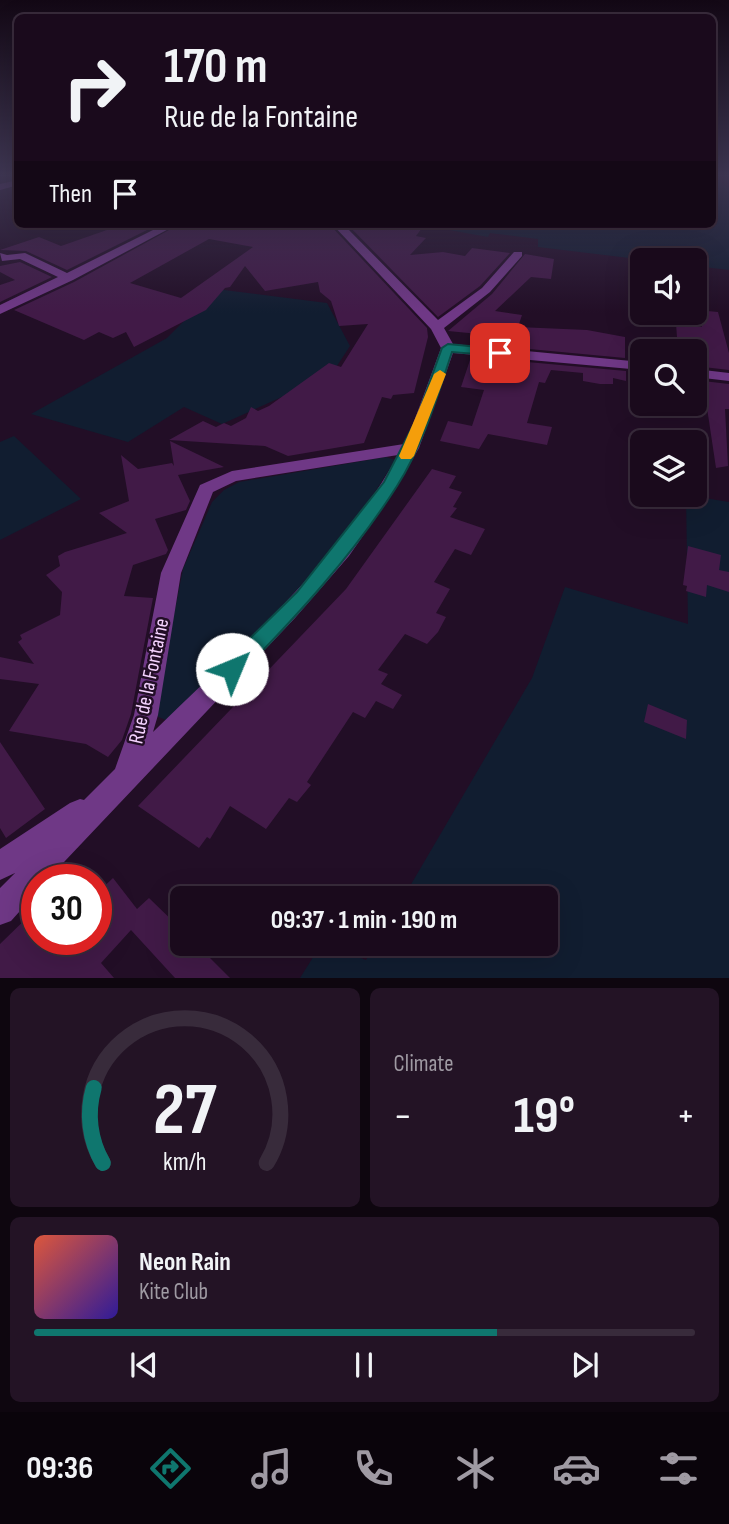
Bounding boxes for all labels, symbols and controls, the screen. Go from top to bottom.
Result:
text: 170 m [164,38,268,97]
icon: right [49,42,140,133]
text: Rue de la Fontaine [164,98,358,137]
icon: arrive [106,175,144,213]
text: Then [49,179,92,210]
map controls [630,248,707,507]
button: sound [630,248,707,325]
pin [470,323,530,383]
icon: arrive [481,334,519,372]
button: search [630,339,707,416]
button: layers [630,430,707,507]
street label: Rue de la Fontaine [124,616,174,746]
position arrow [195,632,269,706]
speed limit sign: 30 [21,864,112,955]
text: 09:37 · 1 min · 190 m [271,905,457,936]
text: Climate [394,1050,453,1078]
text: 27 [153,1068,217,1156]
text: 19° [514,1085,575,1148]
text: − [394,1094,412,1139]
text: + [676,1094,695,1139]
text: km/h [163,1147,206,1178]
text: Neon Rain [139,1247,231,1278]
text: Kite Club [139,1278,208,1306]
icon: previous [125,1346,163,1384]
icon: pause [345,1346,383,1384]
icon: next [566,1346,604,1384]
icon: directions [146,1444,195,1493]
icon: music [247,1444,296,1493]
icon: phone [349,1444,398,1493]
icon: climate [451,1444,500,1493]
icon: car [552,1444,601,1493]
icon: filters [654,1444,703,1493]
text: 09:36 [26,1449,93,1488]

